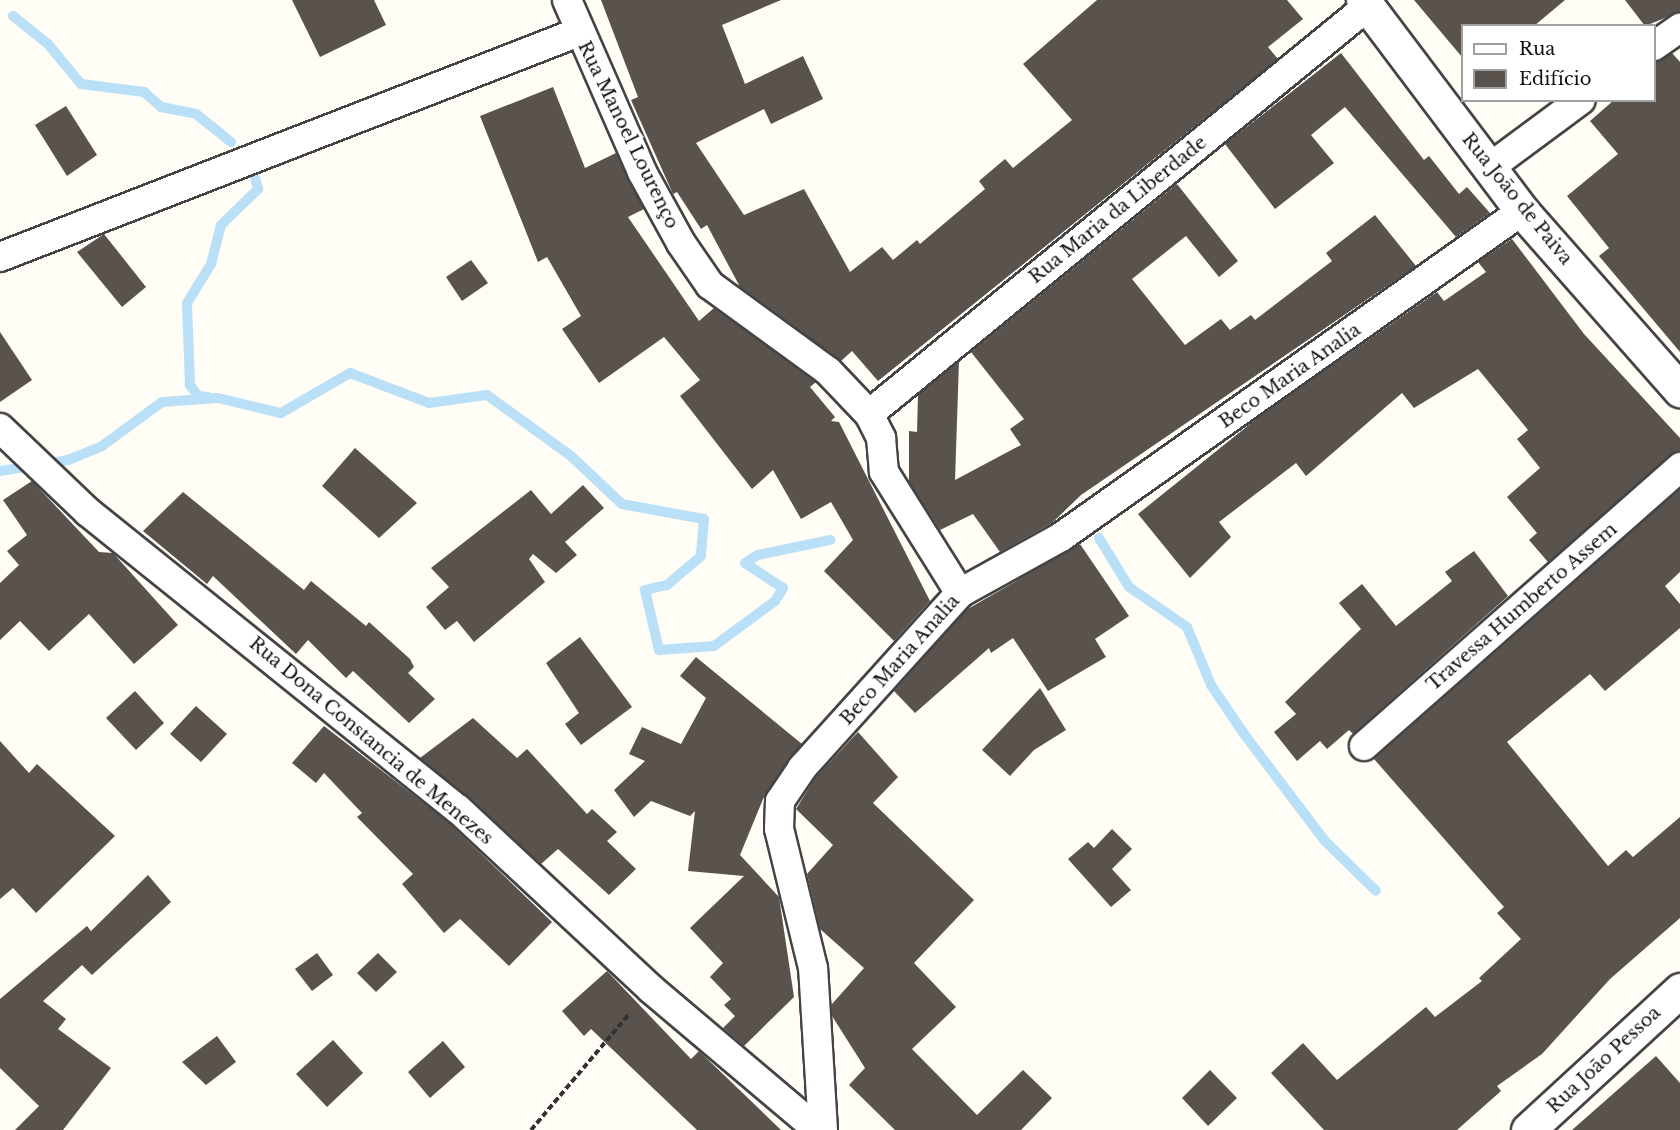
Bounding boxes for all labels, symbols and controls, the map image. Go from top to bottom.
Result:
legend [1461,24,1656,102]
street label: Rua Manoel Lourenço [573,38,683,232]
text: Rua [1519,38,1555,60]
text: Edifício [1519,68,1592,90]
street label: Rua João de Paiva [1457,129,1577,269]
street label: Rua Maria da Liberdade [1025,132,1211,288]
street label: Beco Maria Analia [1215,319,1365,433]
street label: Travessa Humberto Assem [1422,518,1622,696]
street label: Beco Maria Analia [836,590,964,730]
street label: Rua Dona Constancia de Menezes [245,633,497,849]
street label: Rua João Pessoa [1543,1002,1665,1118]

